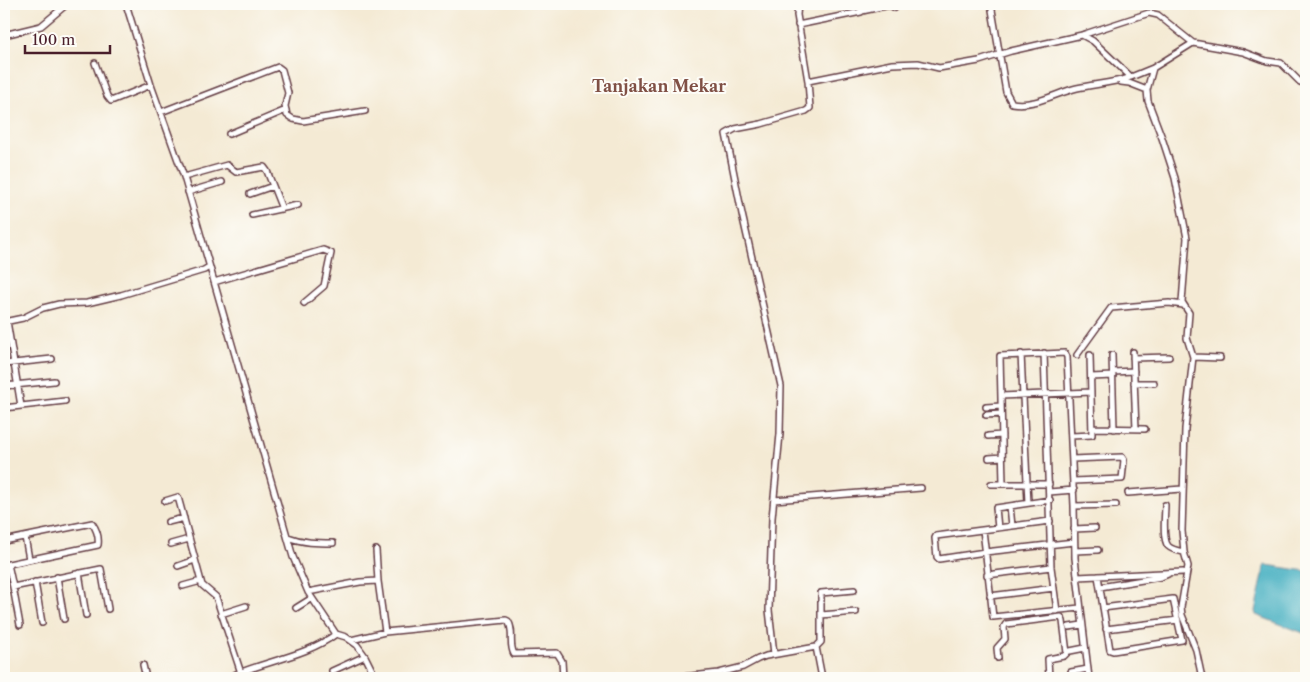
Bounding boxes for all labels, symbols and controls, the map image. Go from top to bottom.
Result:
scale bar [25,22,110,54]
text: 100 m [32,30,75,49]
district label: Tanjakan Mekar [592,76,726,96]

